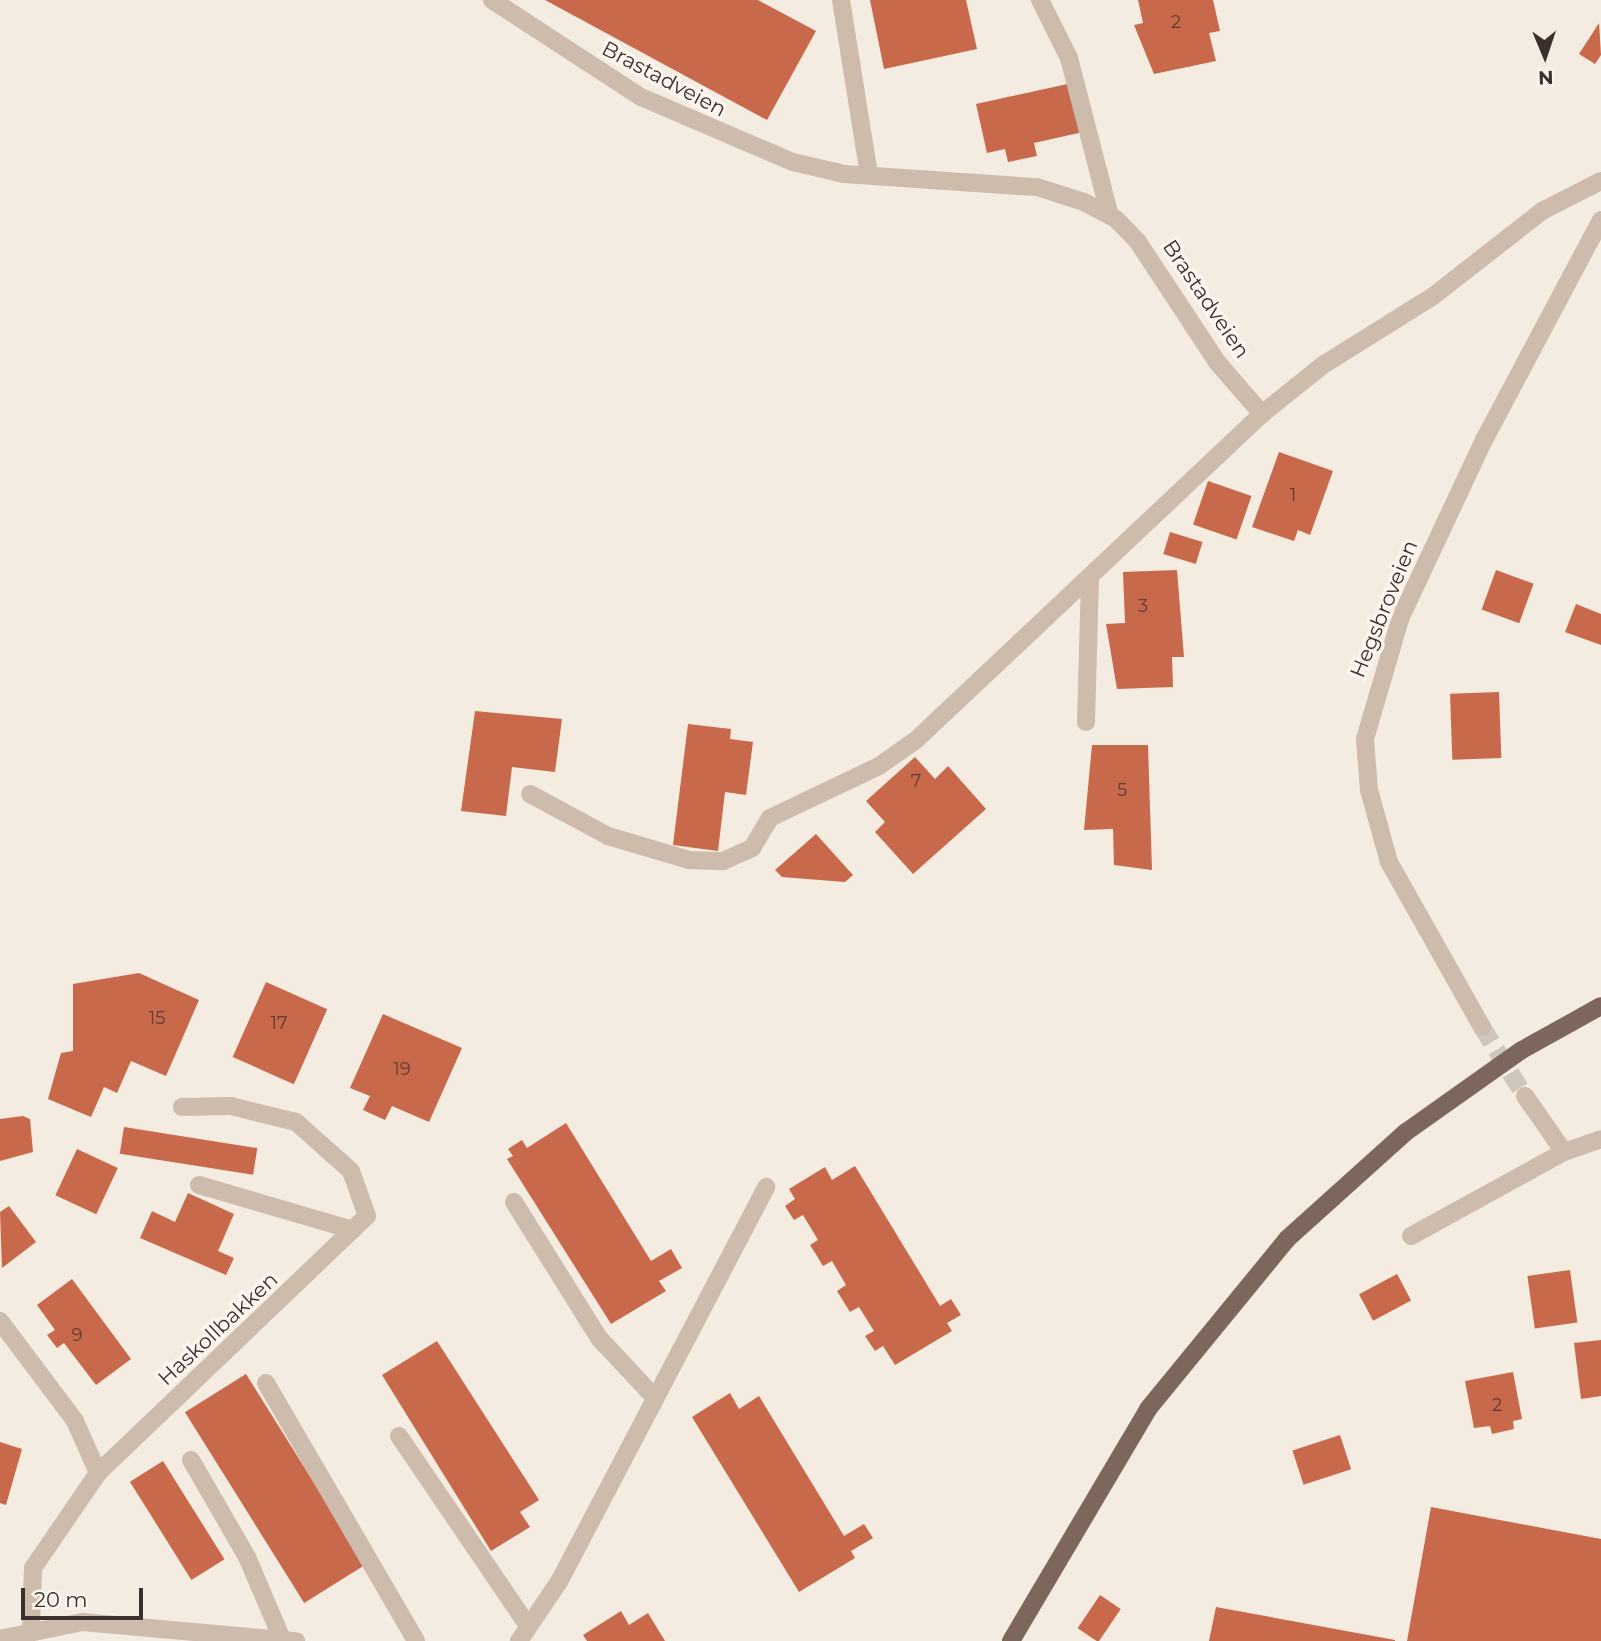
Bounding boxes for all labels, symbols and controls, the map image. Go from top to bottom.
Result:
house number: 2 [1171,11,1181,33]
north arrow [1510,21,1580,91]
street label: Brastadveien [598,36,730,122]
text: N [1538,66,1554,89]
street label: Brastadveien [1157,235,1255,363]
house number: 1 [1290,484,1296,506]
street label: Hegsbroveien [1345,537,1423,681]
house number: 3 [1138,595,1148,617]
house number: 7 [911,770,921,792]
house number: 5 [1117,779,1127,801]
house number: 15 [149,1007,165,1029]
house number: 17 [270,1012,288,1034]
house number: 19 [393,1058,411,1080]
street label: Haskollbakken [153,1267,283,1391]
house number: 9 [72,1324,82,1346]
house number: 2 [1492,1394,1502,1416]
scale bar [24,1574,147,1618]
text: 20 m [34,1587,88,1612]

